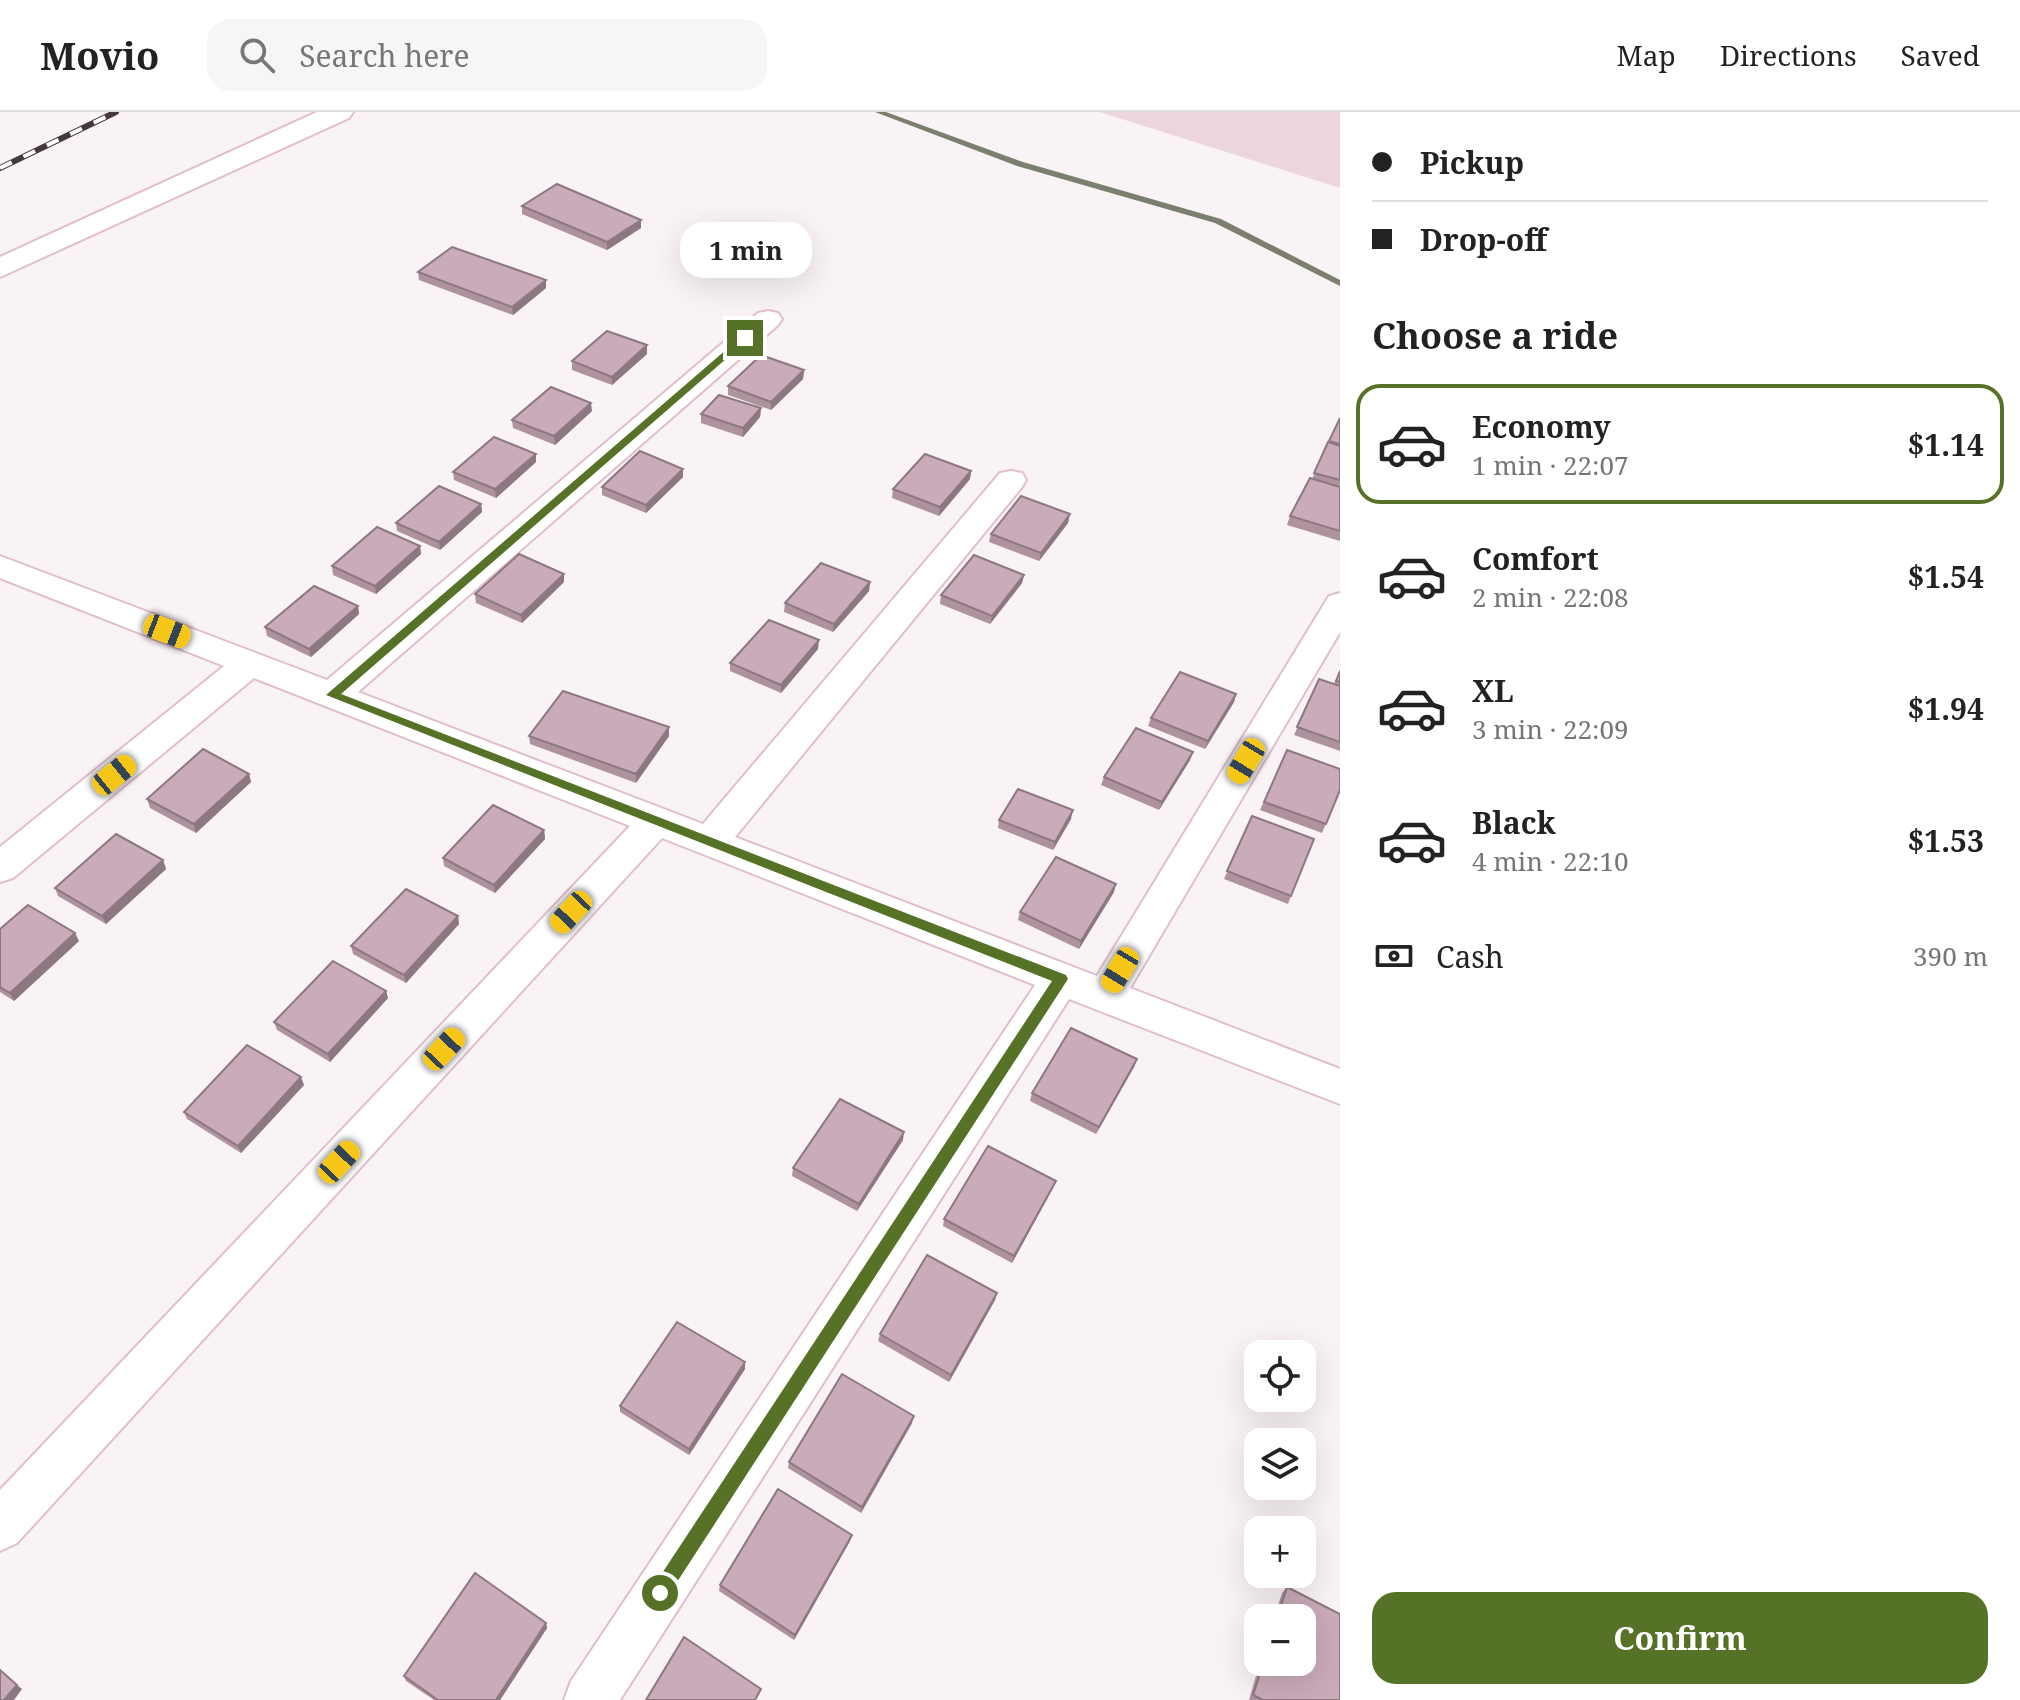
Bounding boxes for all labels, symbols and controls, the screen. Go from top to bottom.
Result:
search box [207,19,767,91]
text: Movio [40,29,159,81]
icon: search [235,33,279,77]
text: Search here [299,35,470,76]
text: Map [1616,36,1676,74]
text: Directions [1720,36,1857,74]
text: Saved [1901,36,1980,74]
text: Pickup [1420,142,1524,183]
text: Drop-off [1420,219,1547,260]
callout: 1 min [679,222,811,278]
text: 1 min [709,232,783,268]
text: Choose a ride [1372,311,1618,360]
route end [727,320,763,356]
text: Economy [1472,406,1611,447]
icon: car [1376,408,1448,480]
text: $1.14 [1907,424,1984,465]
text: 1 min · 22:07 [1472,447,1629,483]
text: Comfort [1472,538,1599,579]
icon: car [1376,540,1448,612]
text: $1.54 [1907,556,1984,597]
text: 2 min · 22:08 [1472,579,1629,615]
car [140,611,194,651]
text: XL [1472,670,1514,711]
icon: car [1376,672,1448,744]
text: $1.94 [1907,688,1984,729]
text: 3 min · 22:09 [1472,711,1629,747]
car [1223,734,1269,788]
car [88,751,140,799]
text: Black [1472,802,1556,843]
icon: car [1376,804,1448,876]
text: $1.53 [1907,820,1984,861]
text: 4 min · 22:10 [1472,843,1629,879]
car [546,886,596,938]
icon: cash [1372,934,1416,978]
text: Cash [1436,936,1504,977]
text: 390 m [1913,938,1988,974]
car [1097,943,1143,997]
car [419,1023,469,1075]
car [314,1136,364,1188]
map controls [1244,1340,1316,1676]
button: locate [1244,1340,1316,1412]
button: layers [1244,1428,1316,1500]
button: + [1244,1516,1316,1588]
route start [642,1575,678,1611]
button: Confirm [1372,1592,1988,1684]
button: − [1244,1604,1316,1676]

